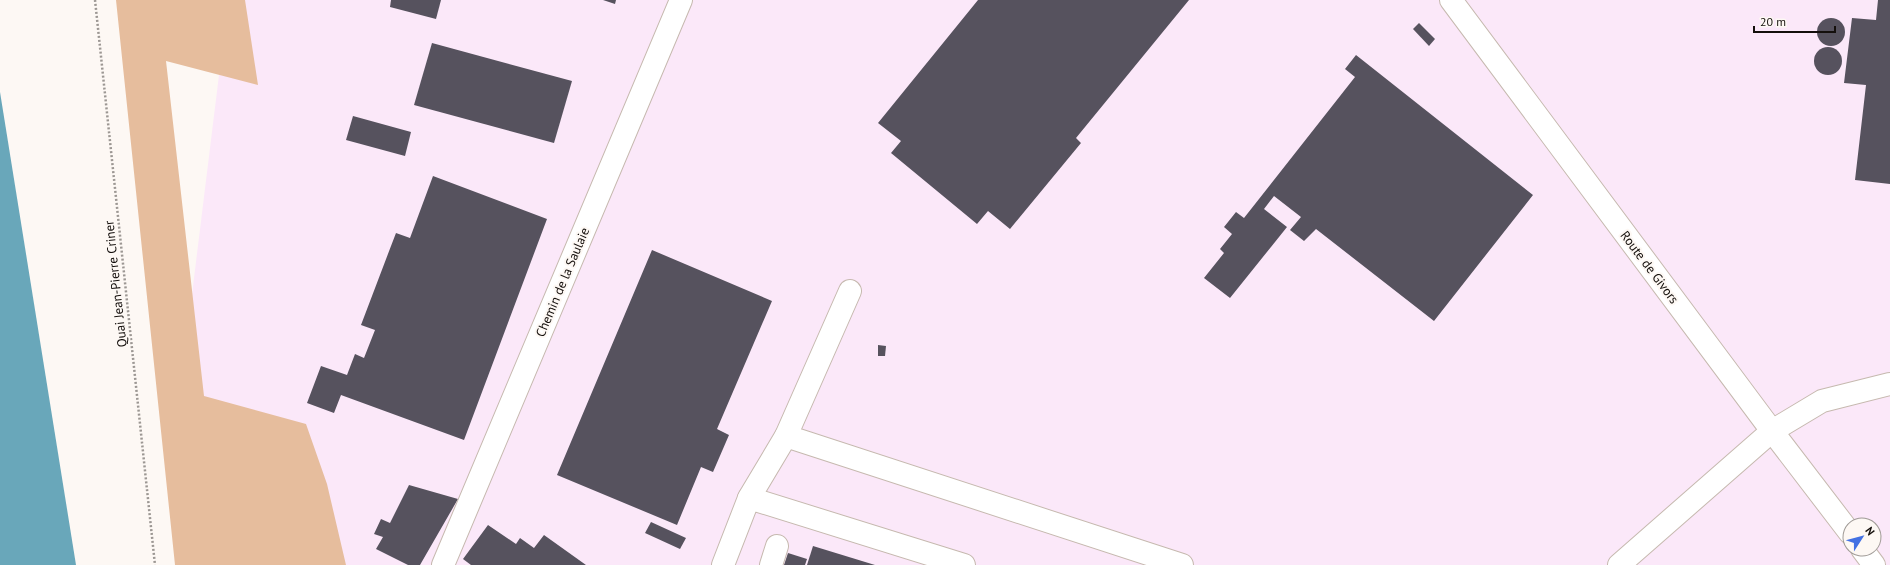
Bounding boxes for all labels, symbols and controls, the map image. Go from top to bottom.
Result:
scale bar [1754,8,1835,34]
text: 20 m [1760,14,1786,29]
street label: Quai Jean-Pierre Criner [100,219,131,348]
street label: Chemin de la Saulaie [532,225,593,339]
street label: Route de Givors [1617,227,1683,307]
north arrow [1842,517,1882,557]
text: N [1862,524,1878,538]

